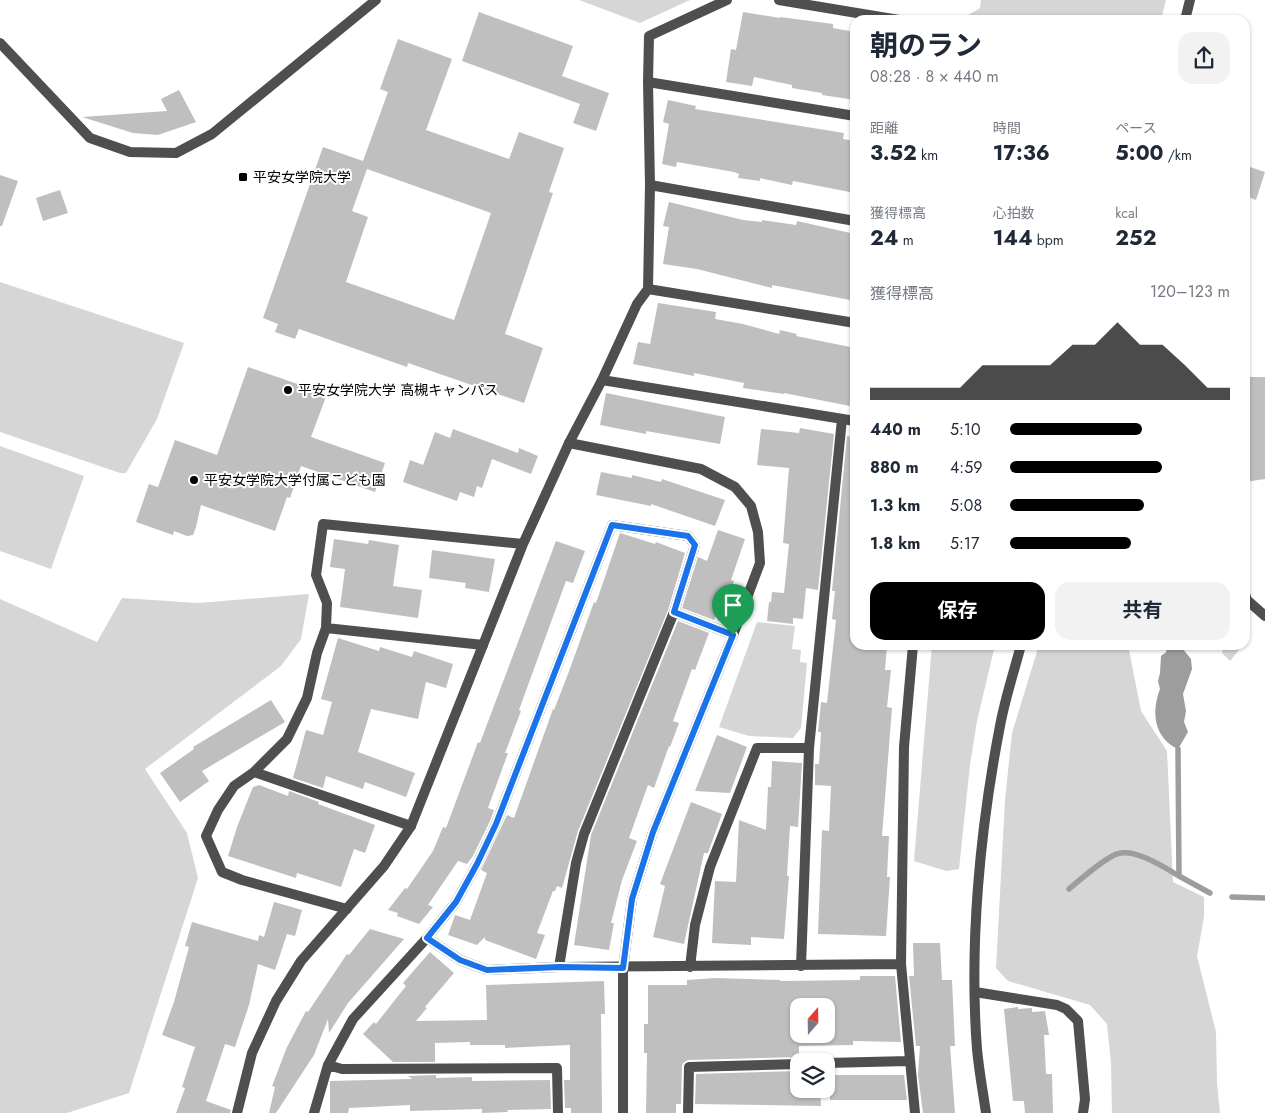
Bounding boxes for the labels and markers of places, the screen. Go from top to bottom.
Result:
place label: 平安女学院大学 [253,167,351,187]
marker: 平安女学院大学 [237,171,249,183]
place label: 平安女学院大学 高槻キャンパス [298,380,498,400]
marker: 平安女学院大学 高槻キャンパス [282,384,294,396]
place label: 平安女学院大学付属こども園 [204,470,386,490]
marker: 平安女学院大学付属こども園 [188,474,200,486]
pin [712,584,754,635]

